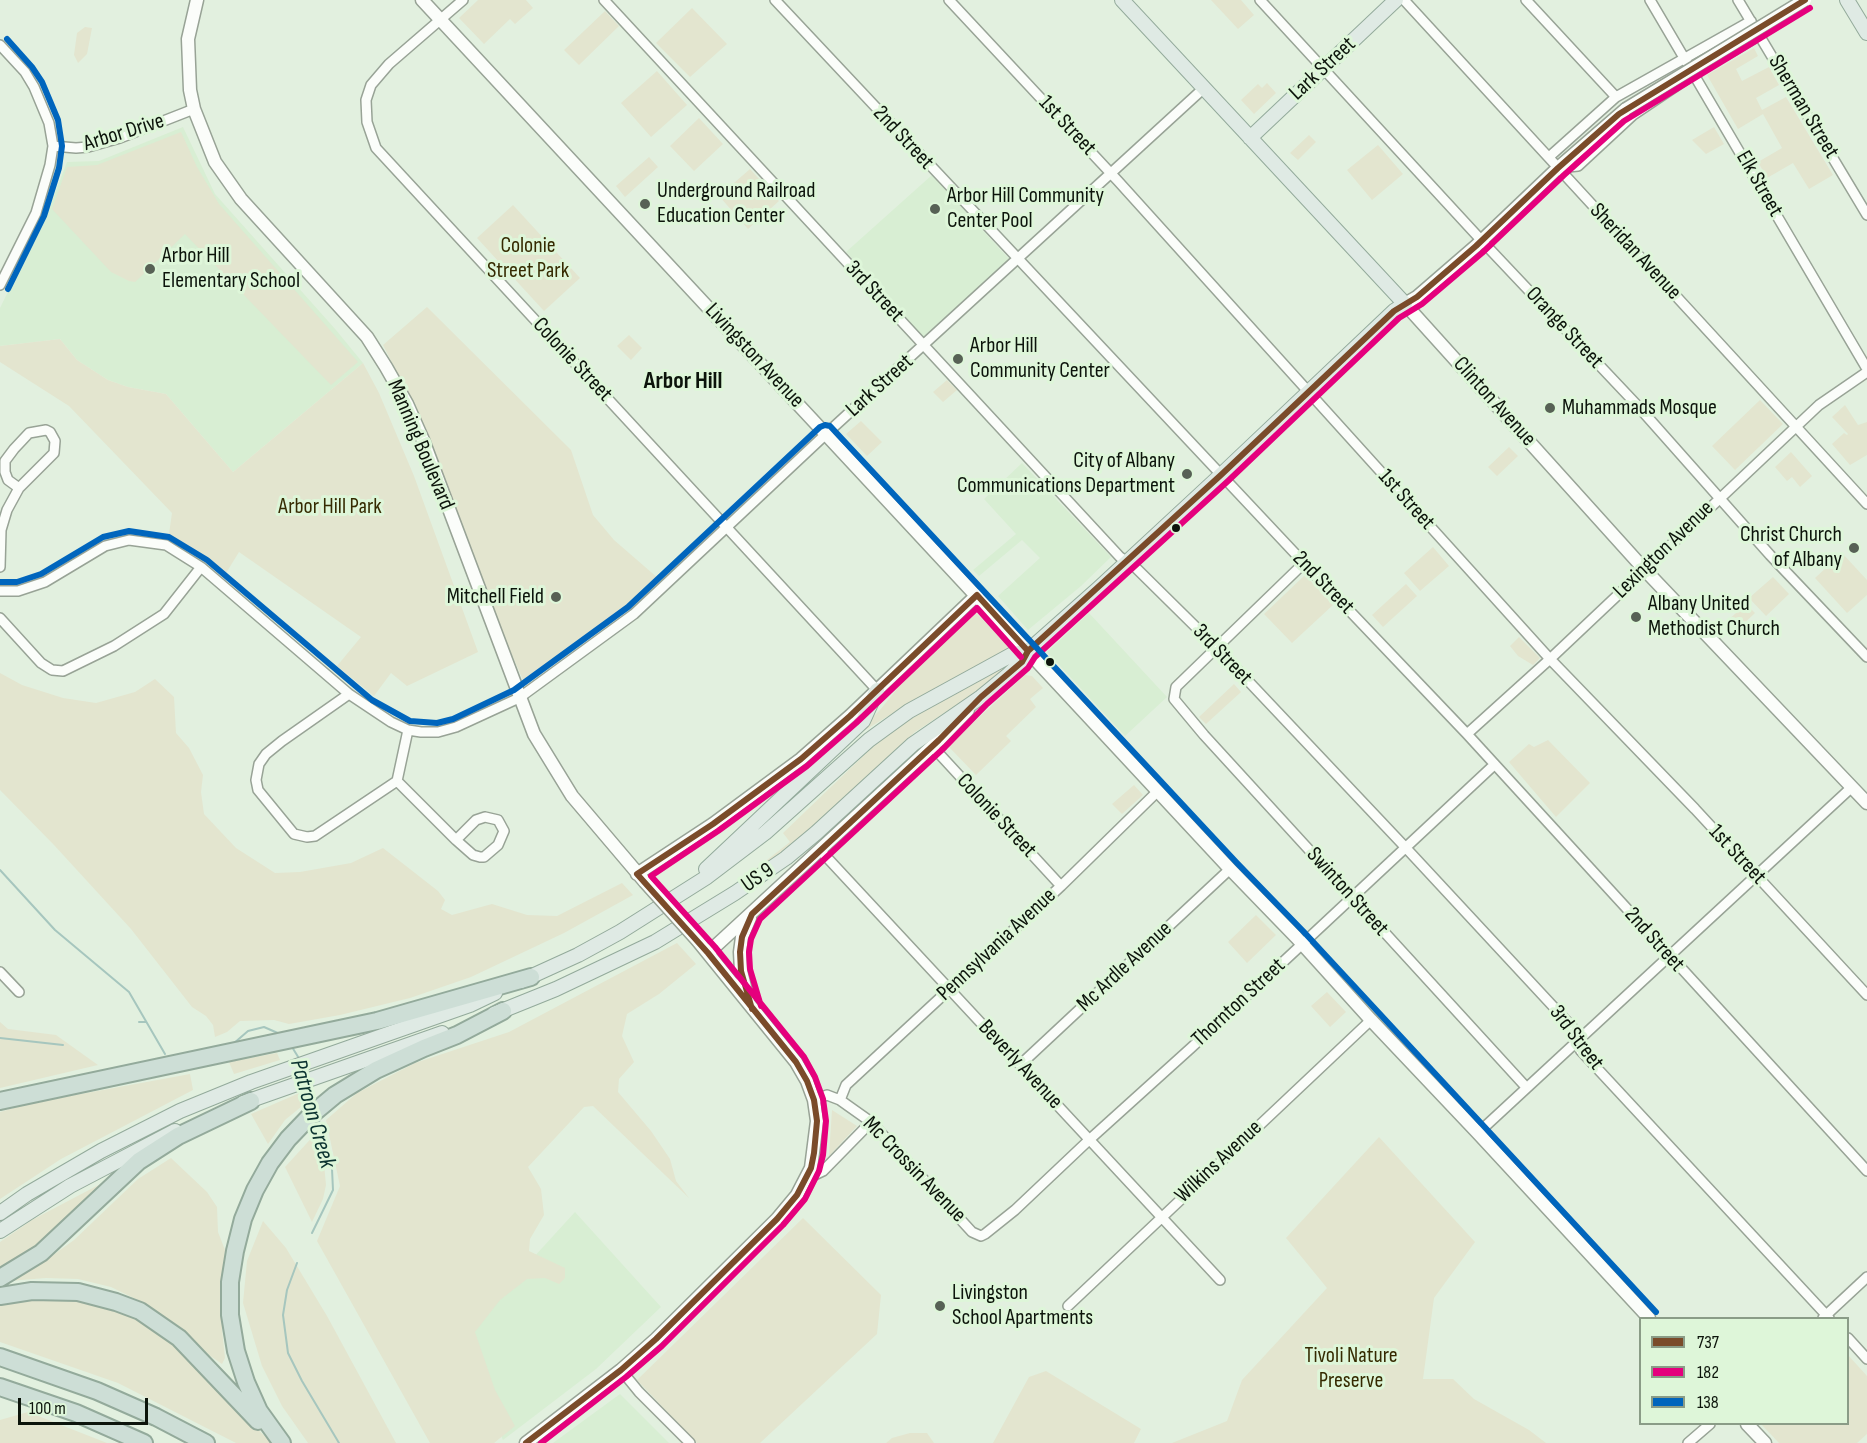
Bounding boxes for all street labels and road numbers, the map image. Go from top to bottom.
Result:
street label: Lark Street [1284,32,1362,106]
street label: Sherman Street [1762,51,1844,163]
street label: 1st Street [1033,91,1101,161]
street label: 2nd Street [867,101,939,175]
street label: Arbor Drive [81,108,167,158]
street label: Elk Street [1730,146,1788,222]
street label: Sheridan Avenue [1584,198,1686,306]
street label: 3rd Street [839,256,909,328]
street label: Orange Street [1520,282,1608,374]
street label: Livingston Avenue [699,298,809,414]
street label: Colonie Street [527,313,617,407]
street label: Lark Street [841,349,919,423]
street label: Clinton Avenue [1447,352,1541,452]
street label: Manning Boulevard [381,376,459,514]
street label: 1st Street [1372,464,1440,536]
street label: Lexington Avenue [1608,496,1720,604]
street label: 2nd Street [1287,546,1359,620]
street label: 3rd Street [1187,619,1257,691]
street label: Colonie Street [951,769,1041,863]
street label: 1st Street [1703,820,1771,890]
street label: Swinton Street [1300,842,1394,942]
street label: US 9 [737,858,779,898]
street label: Pennsylvania Avenue [932,883,1062,1007]
street label: 2nd Street [1618,902,1690,978]
street label: Mc Ardle Avenue [1072,916,1178,1018]
street label: Thornton Street [1187,953,1291,1053]
street label: 3rd Street [1543,1000,1609,1076]
street label: Beverly Avenue [972,1015,1068,1115]
street label: Mc Crossin Avenue [857,1111,971,1229]
street label: Wilkins Avenue [1170,1115,1268,1209]

